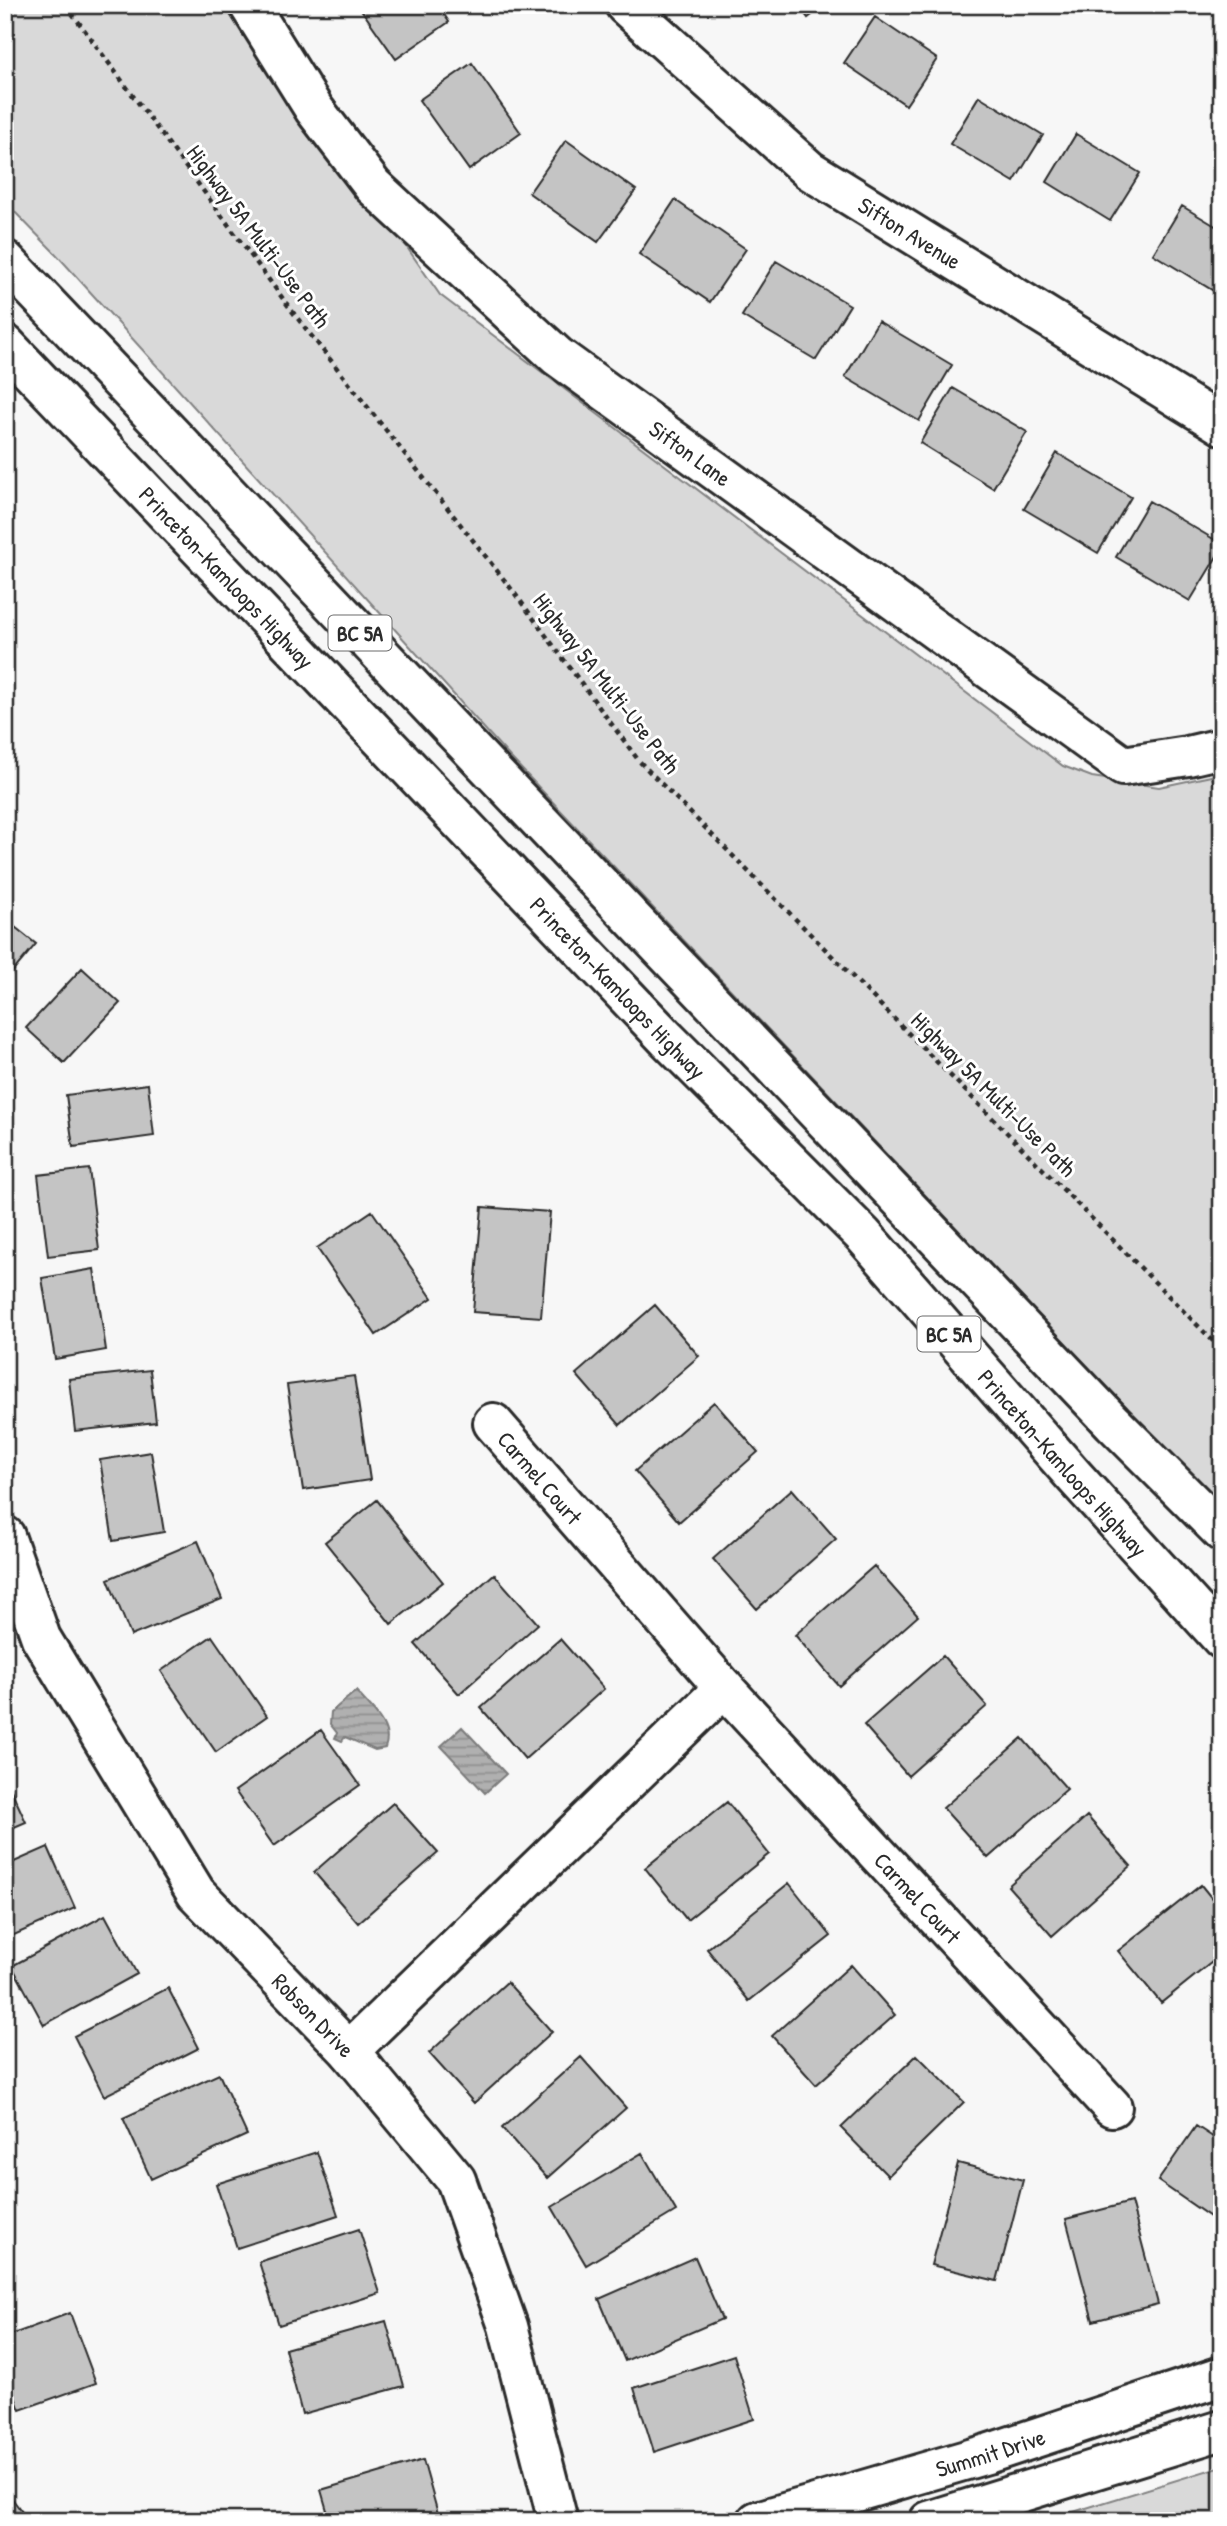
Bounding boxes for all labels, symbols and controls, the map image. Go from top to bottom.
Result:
street label: Highway 5A Multi-Use Path [180,138,338,334]
street label: Sifton Avenue [853,189,967,276]
street label: Sifton Lane [643,413,738,493]
street label: Princeton-Kamloops Highway [133,479,322,675]
street label: Highway 5A Multi-Use Path [527,586,688,780]
road number: BC 5A [328,616,392,650]
street label: Princeton-Kamloops Highway [524,890,713,1085]
street label: Highway 5A Multi-Use Path [905,1005,1084,1184]
road number: BC 5A [918,1316,981,1352]
street label: Princeton-Kamloops Highway [971,1362,1155,1563]
street label: Carmel Court [491,1424,590,1531]
street label: Carmel Court [868,1845,969,1951]
street label: Robson Drive [266,1966,362,2064]
street label: Summit Drive [932,2420,1049,2484]

